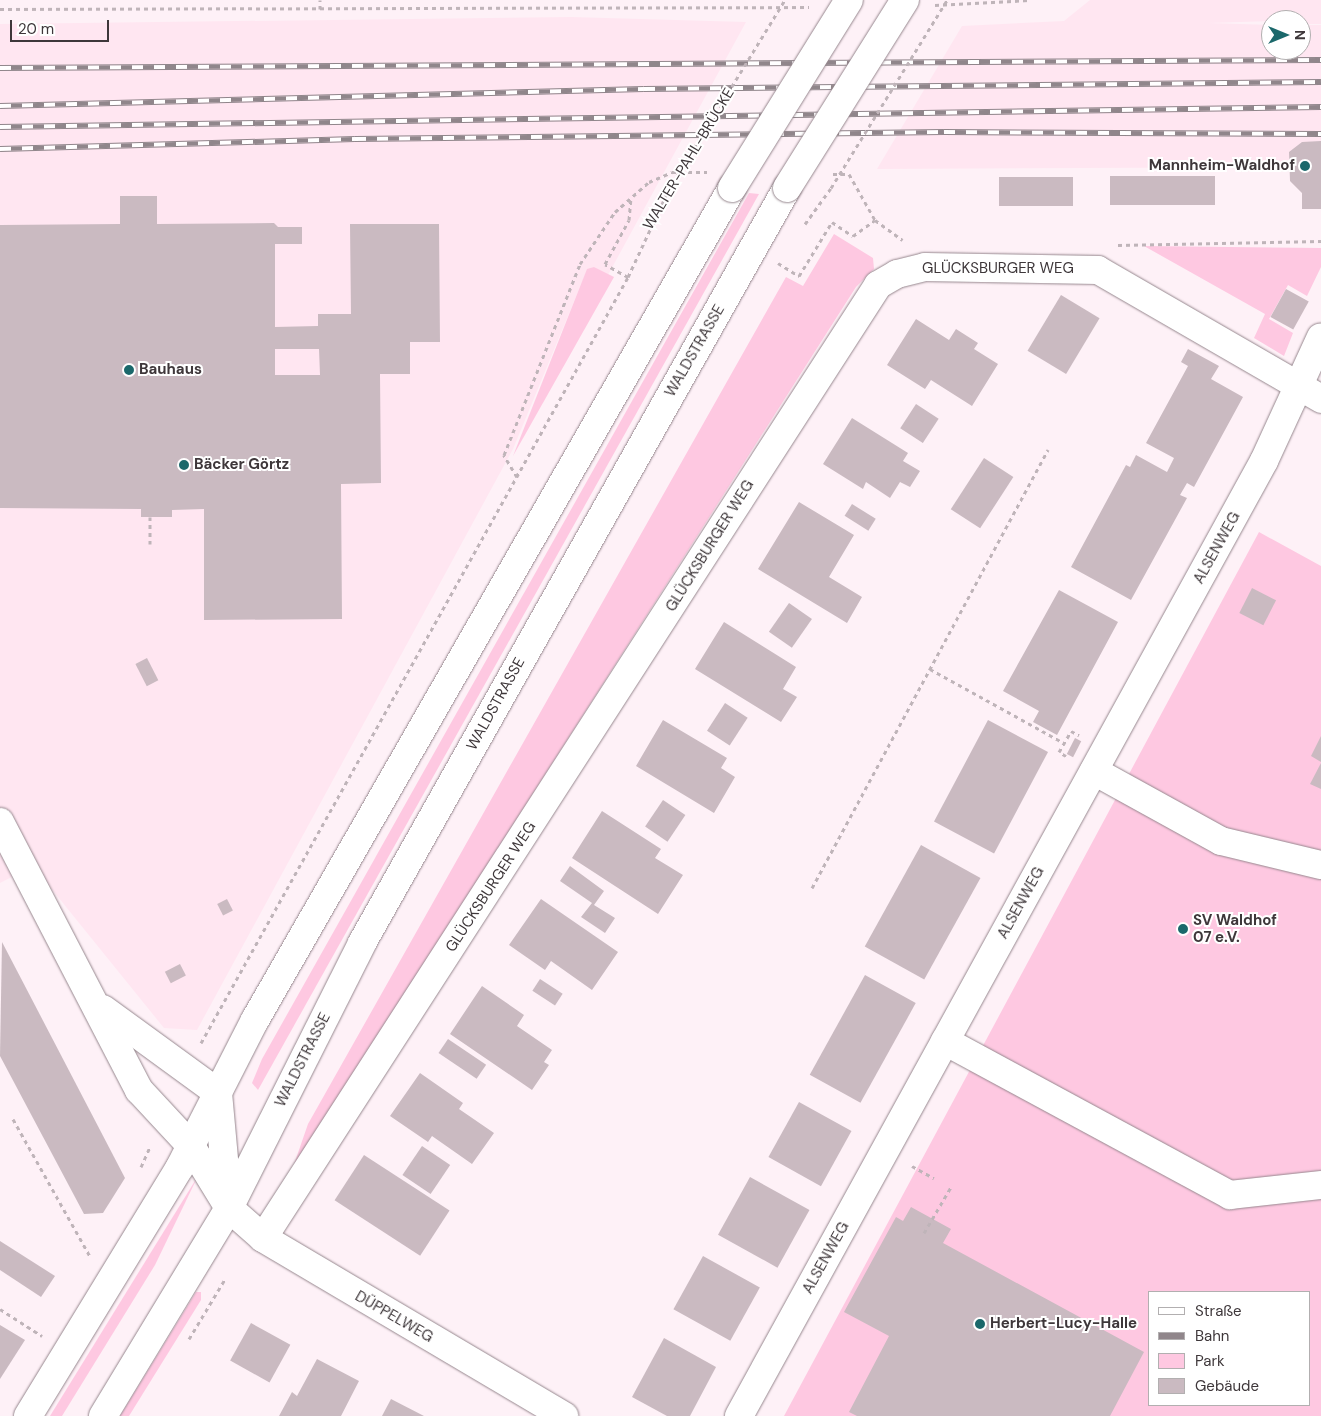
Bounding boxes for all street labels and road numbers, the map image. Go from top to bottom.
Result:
street label: WALTER-PAHL-BRÜCKE [640,85,738,233]
street label: GLÜCKSBURGER WEG [922,260,1074,278]
street label: WALDSTRASSE [661,302,729,400]
street label: GLÜCKSBURGER WEG [662,477,758,615]
street label: ALSENWEG [1190,509,1244,587]
street label: WALDSTRASSE [463,654,529,754]
street label: GLÜCKSBURGER WEG [442,818,540,956]
street label: ALSENWEG [994,864,1048,942]
street label: WALDSTRASSE [272,1010,334,1110]
street label: ALSENWEG [799,1219,853,1297]
street label: DÜPPELWEG [352,1287,436,1347]

